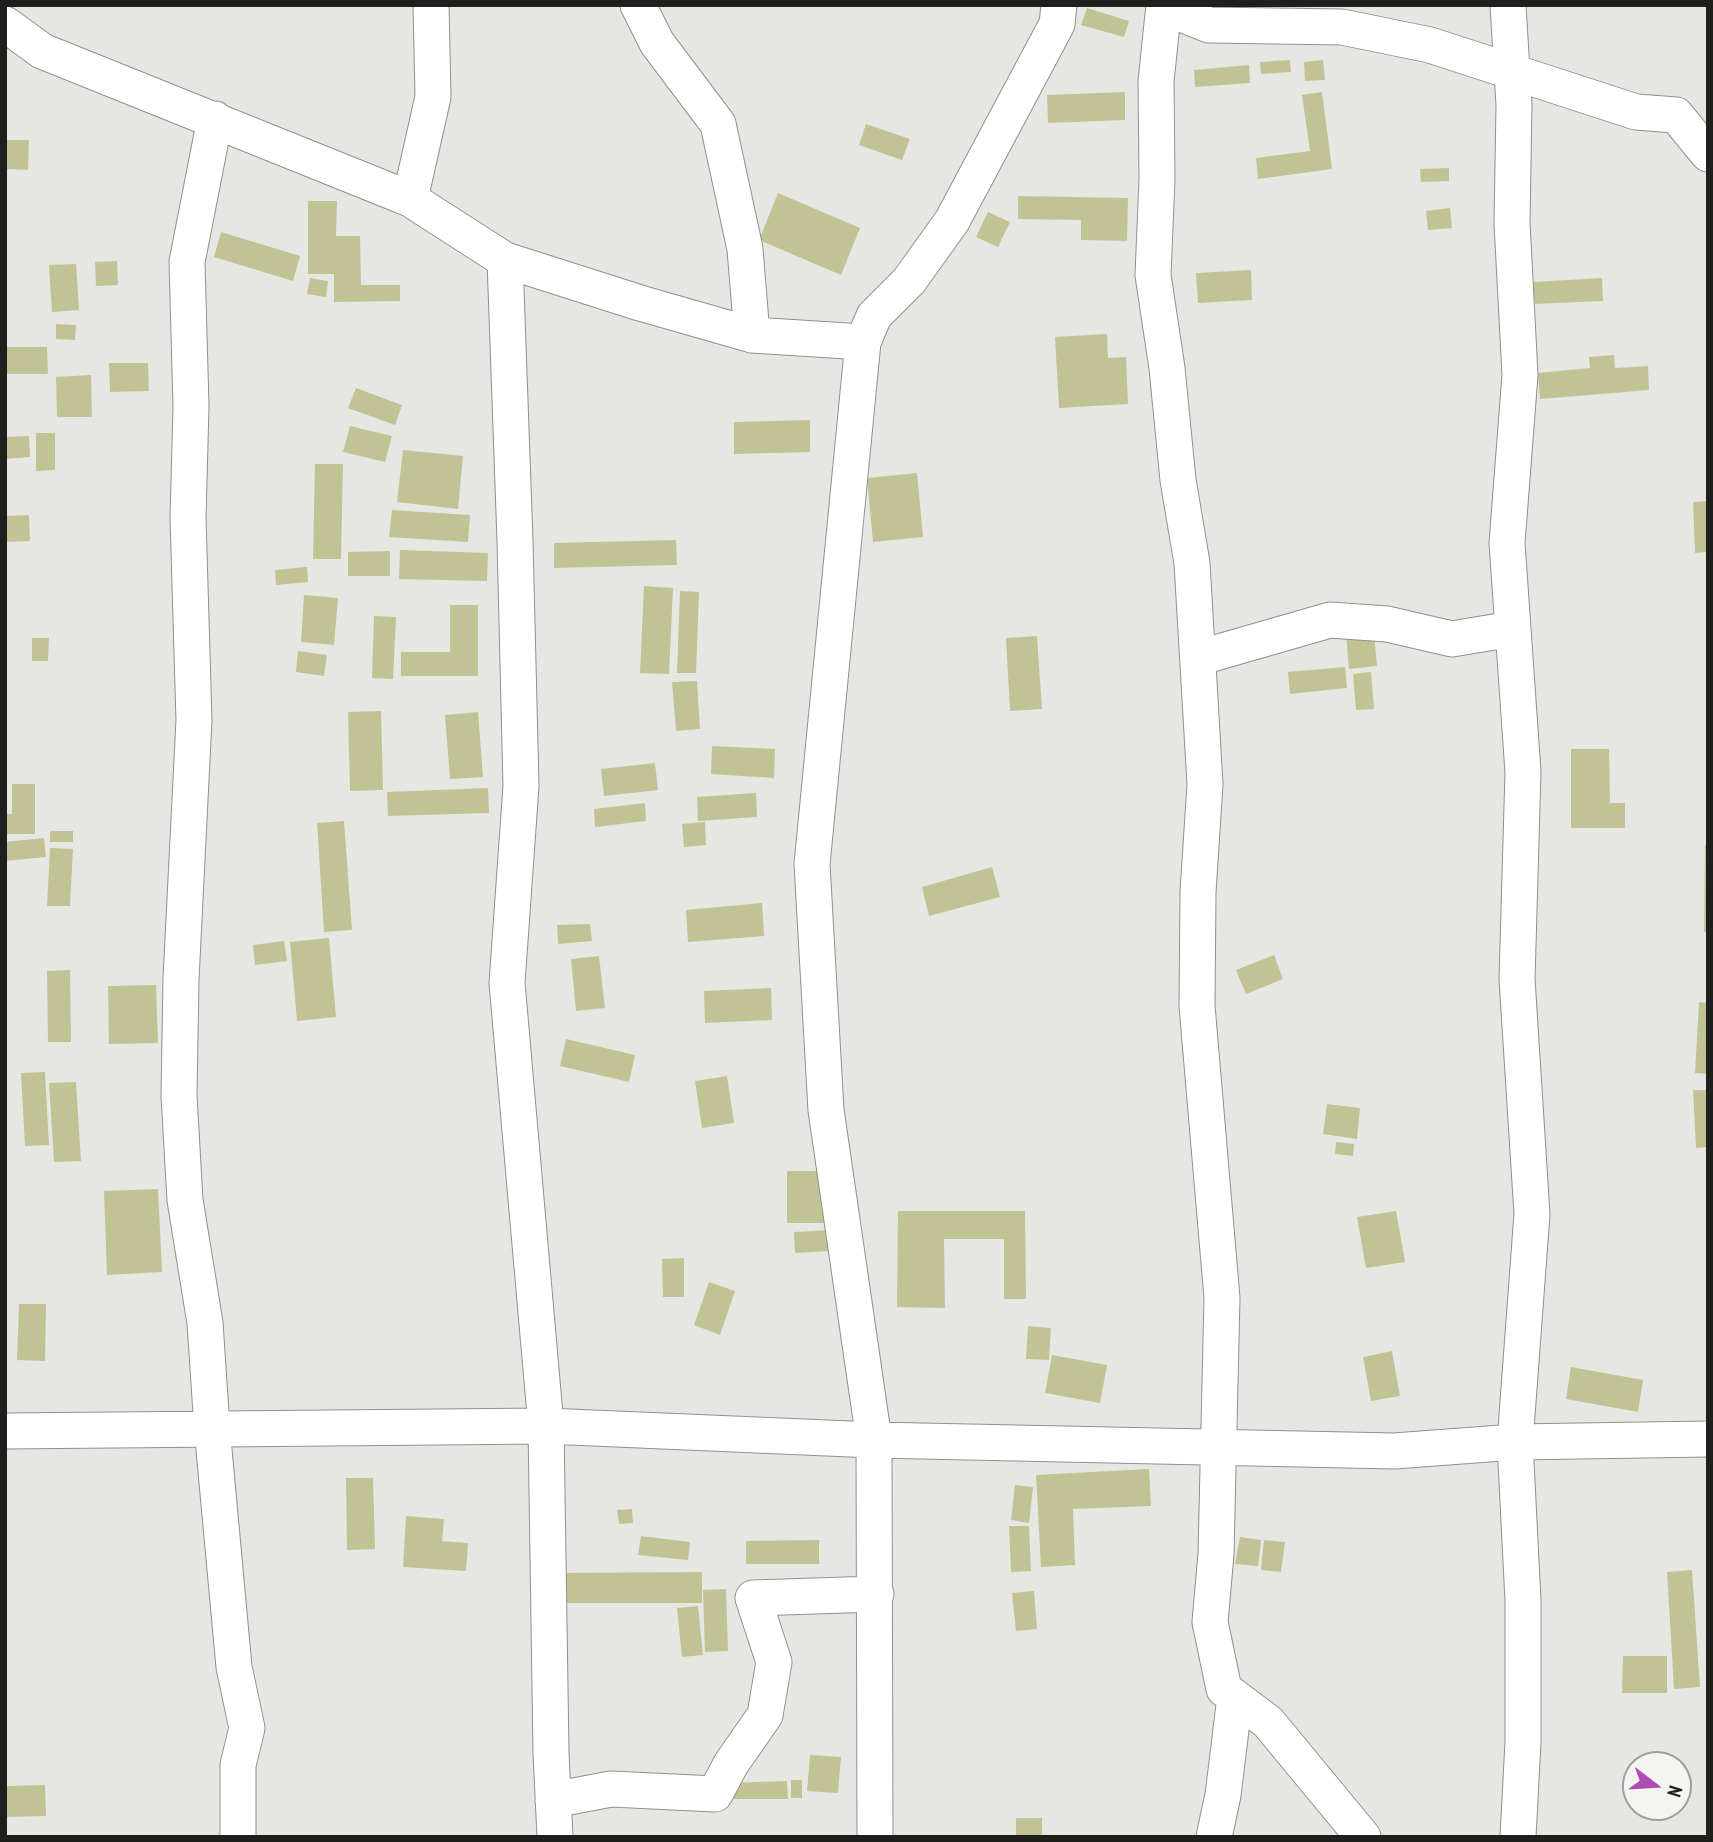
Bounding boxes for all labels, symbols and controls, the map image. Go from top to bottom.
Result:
north arrow [1622,1751,1692,1821]
text: N [1662,1783,1688,1800]

